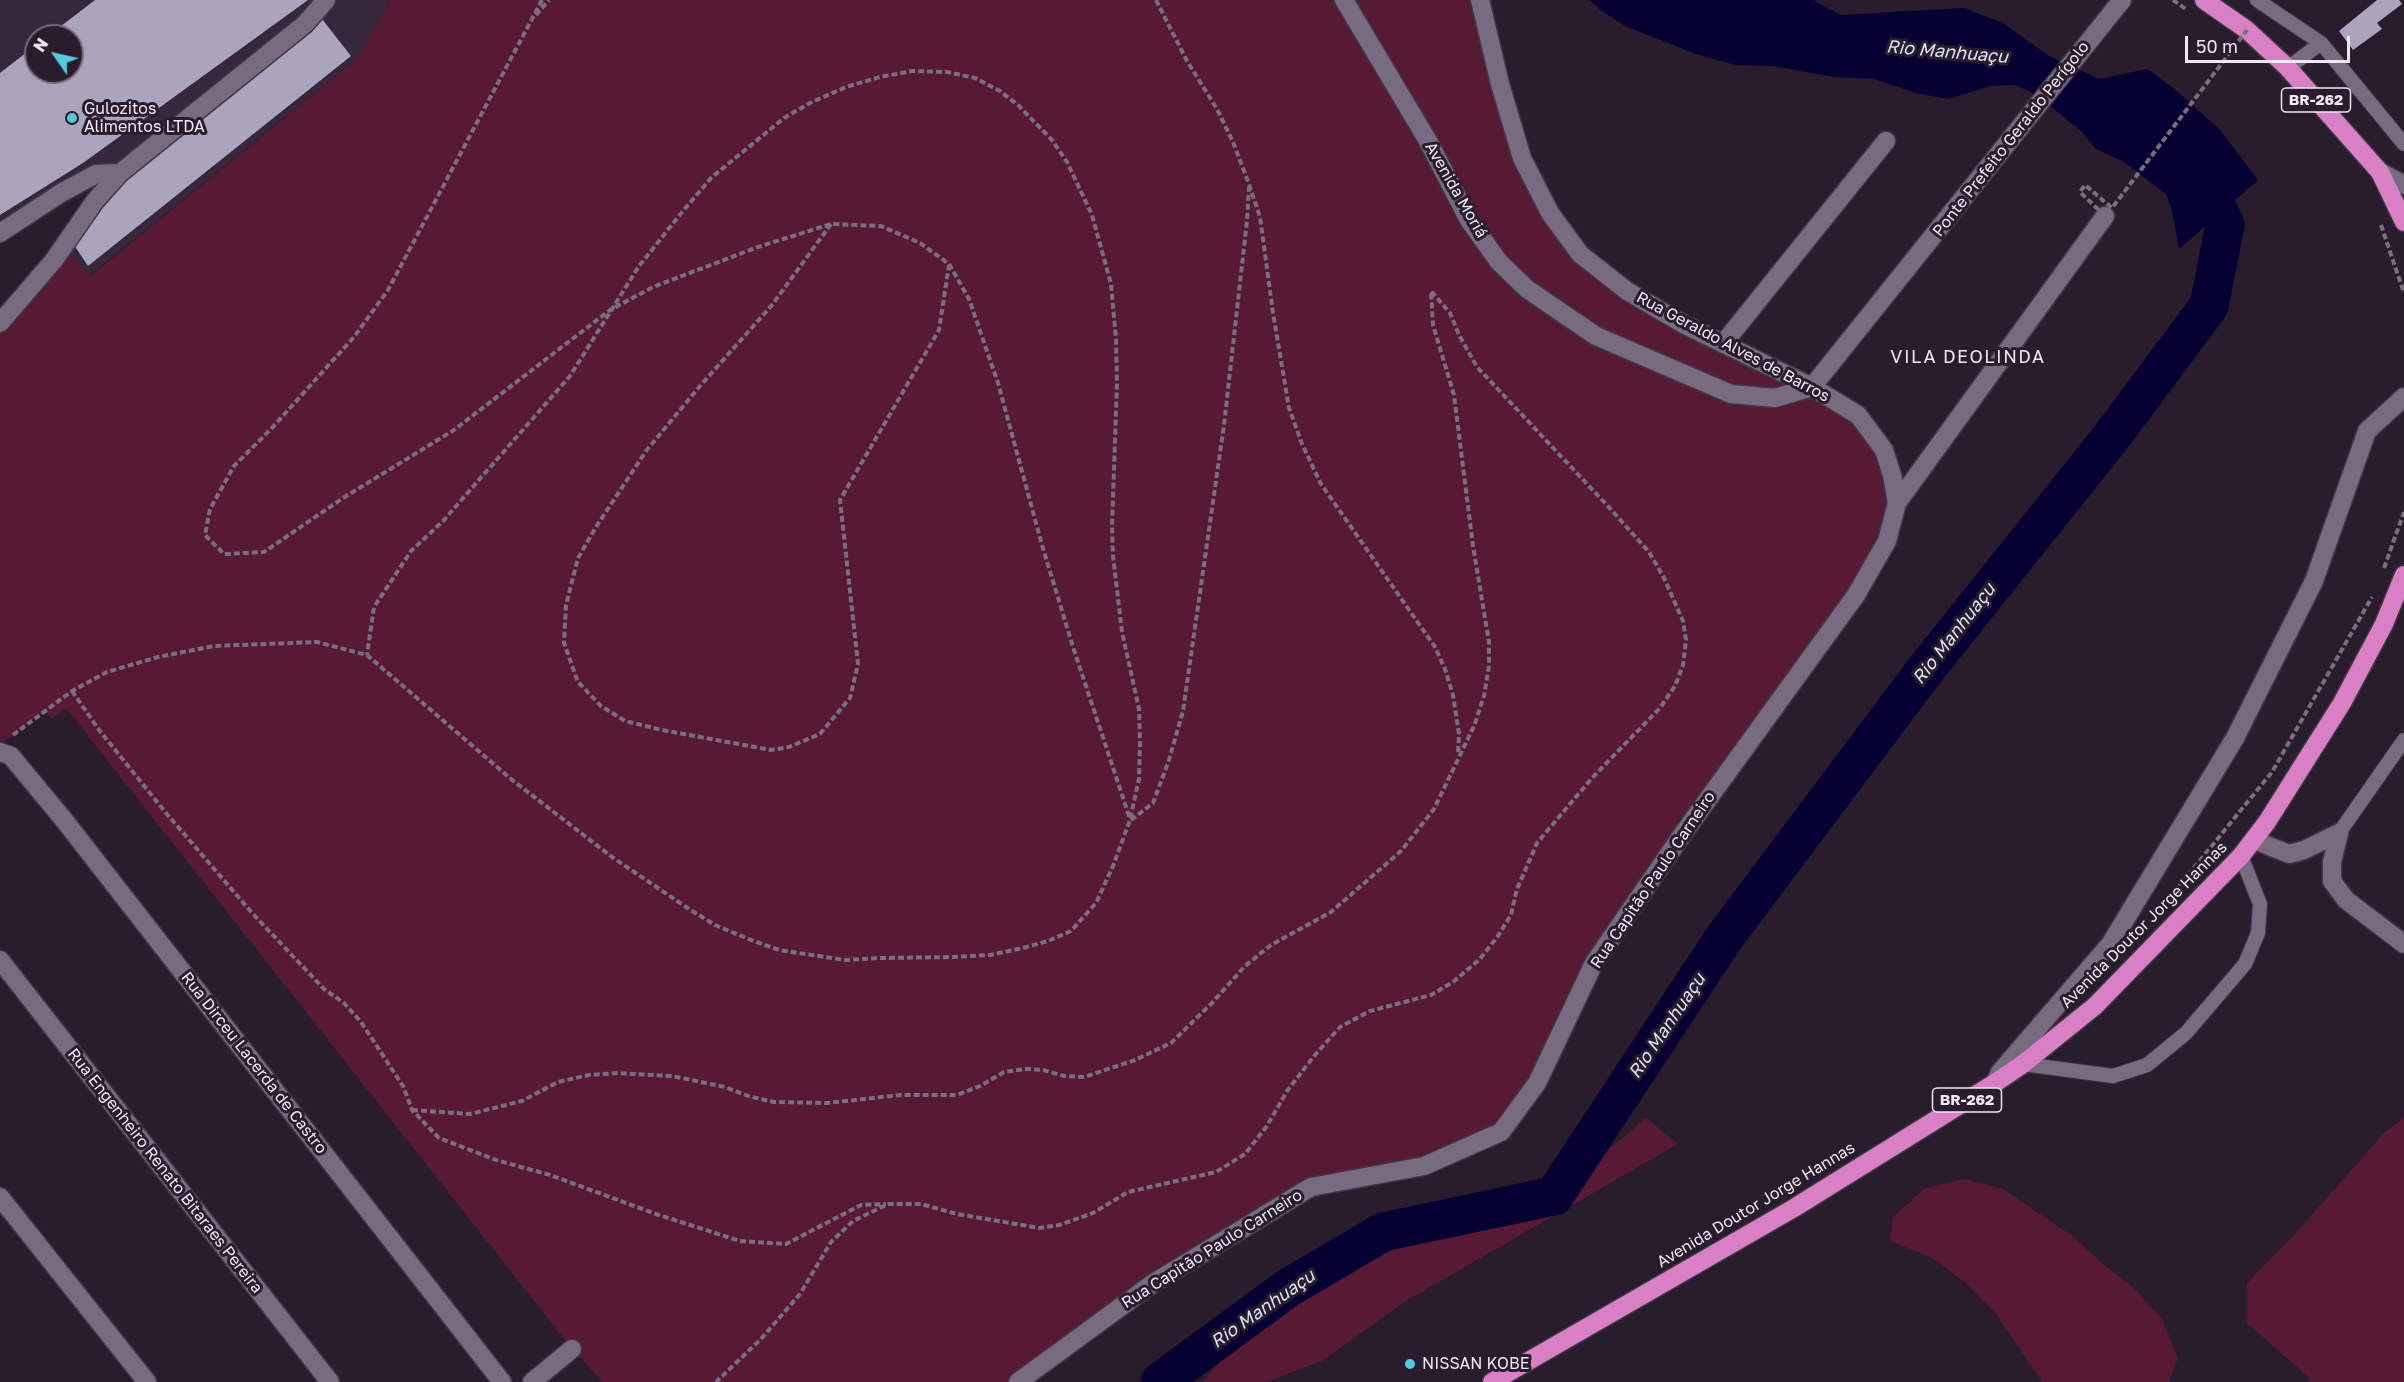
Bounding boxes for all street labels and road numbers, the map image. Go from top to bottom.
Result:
street label: Ponte Prefeito Geraldo Perígolo [1929,38,2093,240]
road number: BR-262 [2282,88,2350,112]
street label: Avenida Moriá [1421,139,1491,241]
street label: Rua Geraldo Alves de Barros [1633,288,1833,406]
street label: Rua Capitão Paulo Carneiro [1587,788,1719,972]
street label: Avenida Doutor Jorge Hannas [2057,838,2231,1012]
street label: Rua Dirceu Lacerda de Castro [177,968,331,1158]
street label: Rua Engenheiro Renato Bitaraes Pereira [63,1045,267,1297]
road number: BR-262 [1932,1088,2002,1112]
street label: Avenida Doutor Jorge Hannas [1654,1138,1858,1272]
street label: Rua Capitão Paulo Carneiro [1118,1185,1306,1313]

